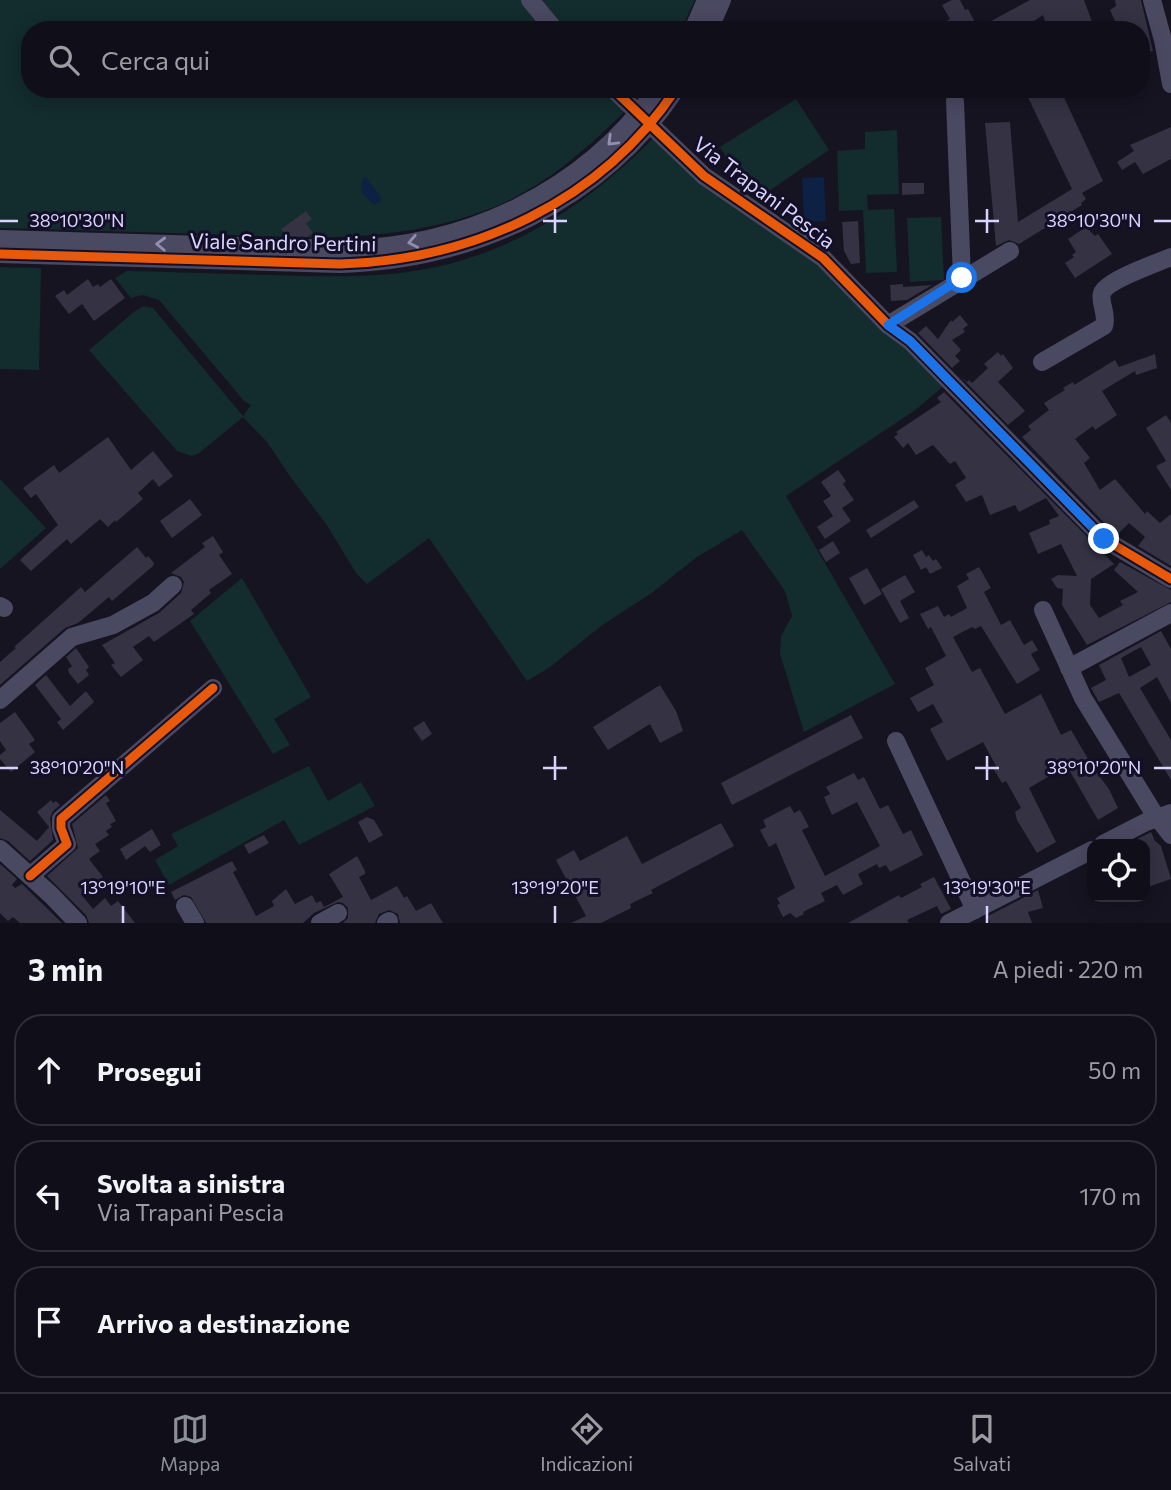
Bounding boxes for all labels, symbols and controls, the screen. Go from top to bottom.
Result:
search box [21,21,1150,98]
icon: search [45,41,83,79]
text: Cerca qui [101,44,210,75]
street label: Via Trapani Pescia [689,130,841,253]
one-way arrow [608,132,621,145]
text: 38°10'30"N [30,209,124,231]
text: 38°10'30"N [1047,209,1141,231]
street label: Viale Sandro Pertini [189,227,377,256]
one-way arrow [407,234,419,249]
one-way arrow [156,236,167,251]
route start [946,262,977,293]
route end [1088,523,1119,554]
text: 38°10'20"N [30,756,124,778]
text: 38°10'20"N [1047,756,1141,778]
map controls [1087,839,1150,902]
button: locate [1087,839,1150,902]
text: 13°19'10"E [80,876,166,898]
text: 13°19'20"E [511,876,599,898]
text: 13°19'30"E [943,876,1031,898]
text: 3 min [28,950,103,987]
text: A piedi · 220 m [993,955,1143,983]
icon: ahead [30,1051,68,1089]
text: Prosegui [97,1055,202,1086]
text: 50 m [1088,1056,1141,1084]
text: Svolta a sinistra [97,1167,285,1198]
icon: left [30,1177,68,1215]
text: 170 m [1080,1182,1141,1210]
text: Via Trapani Pescia [97,1198,284,1226]
icon: arrive [30,1303,68,1341]
text: Arrivo a destinazione [97,1307,350,1338]
tab: Mappa [160,1410,220,1475]
tab: Indicazioni [540,1410,633,1475]
tab: Salvati [953,1410,1011,1475]

